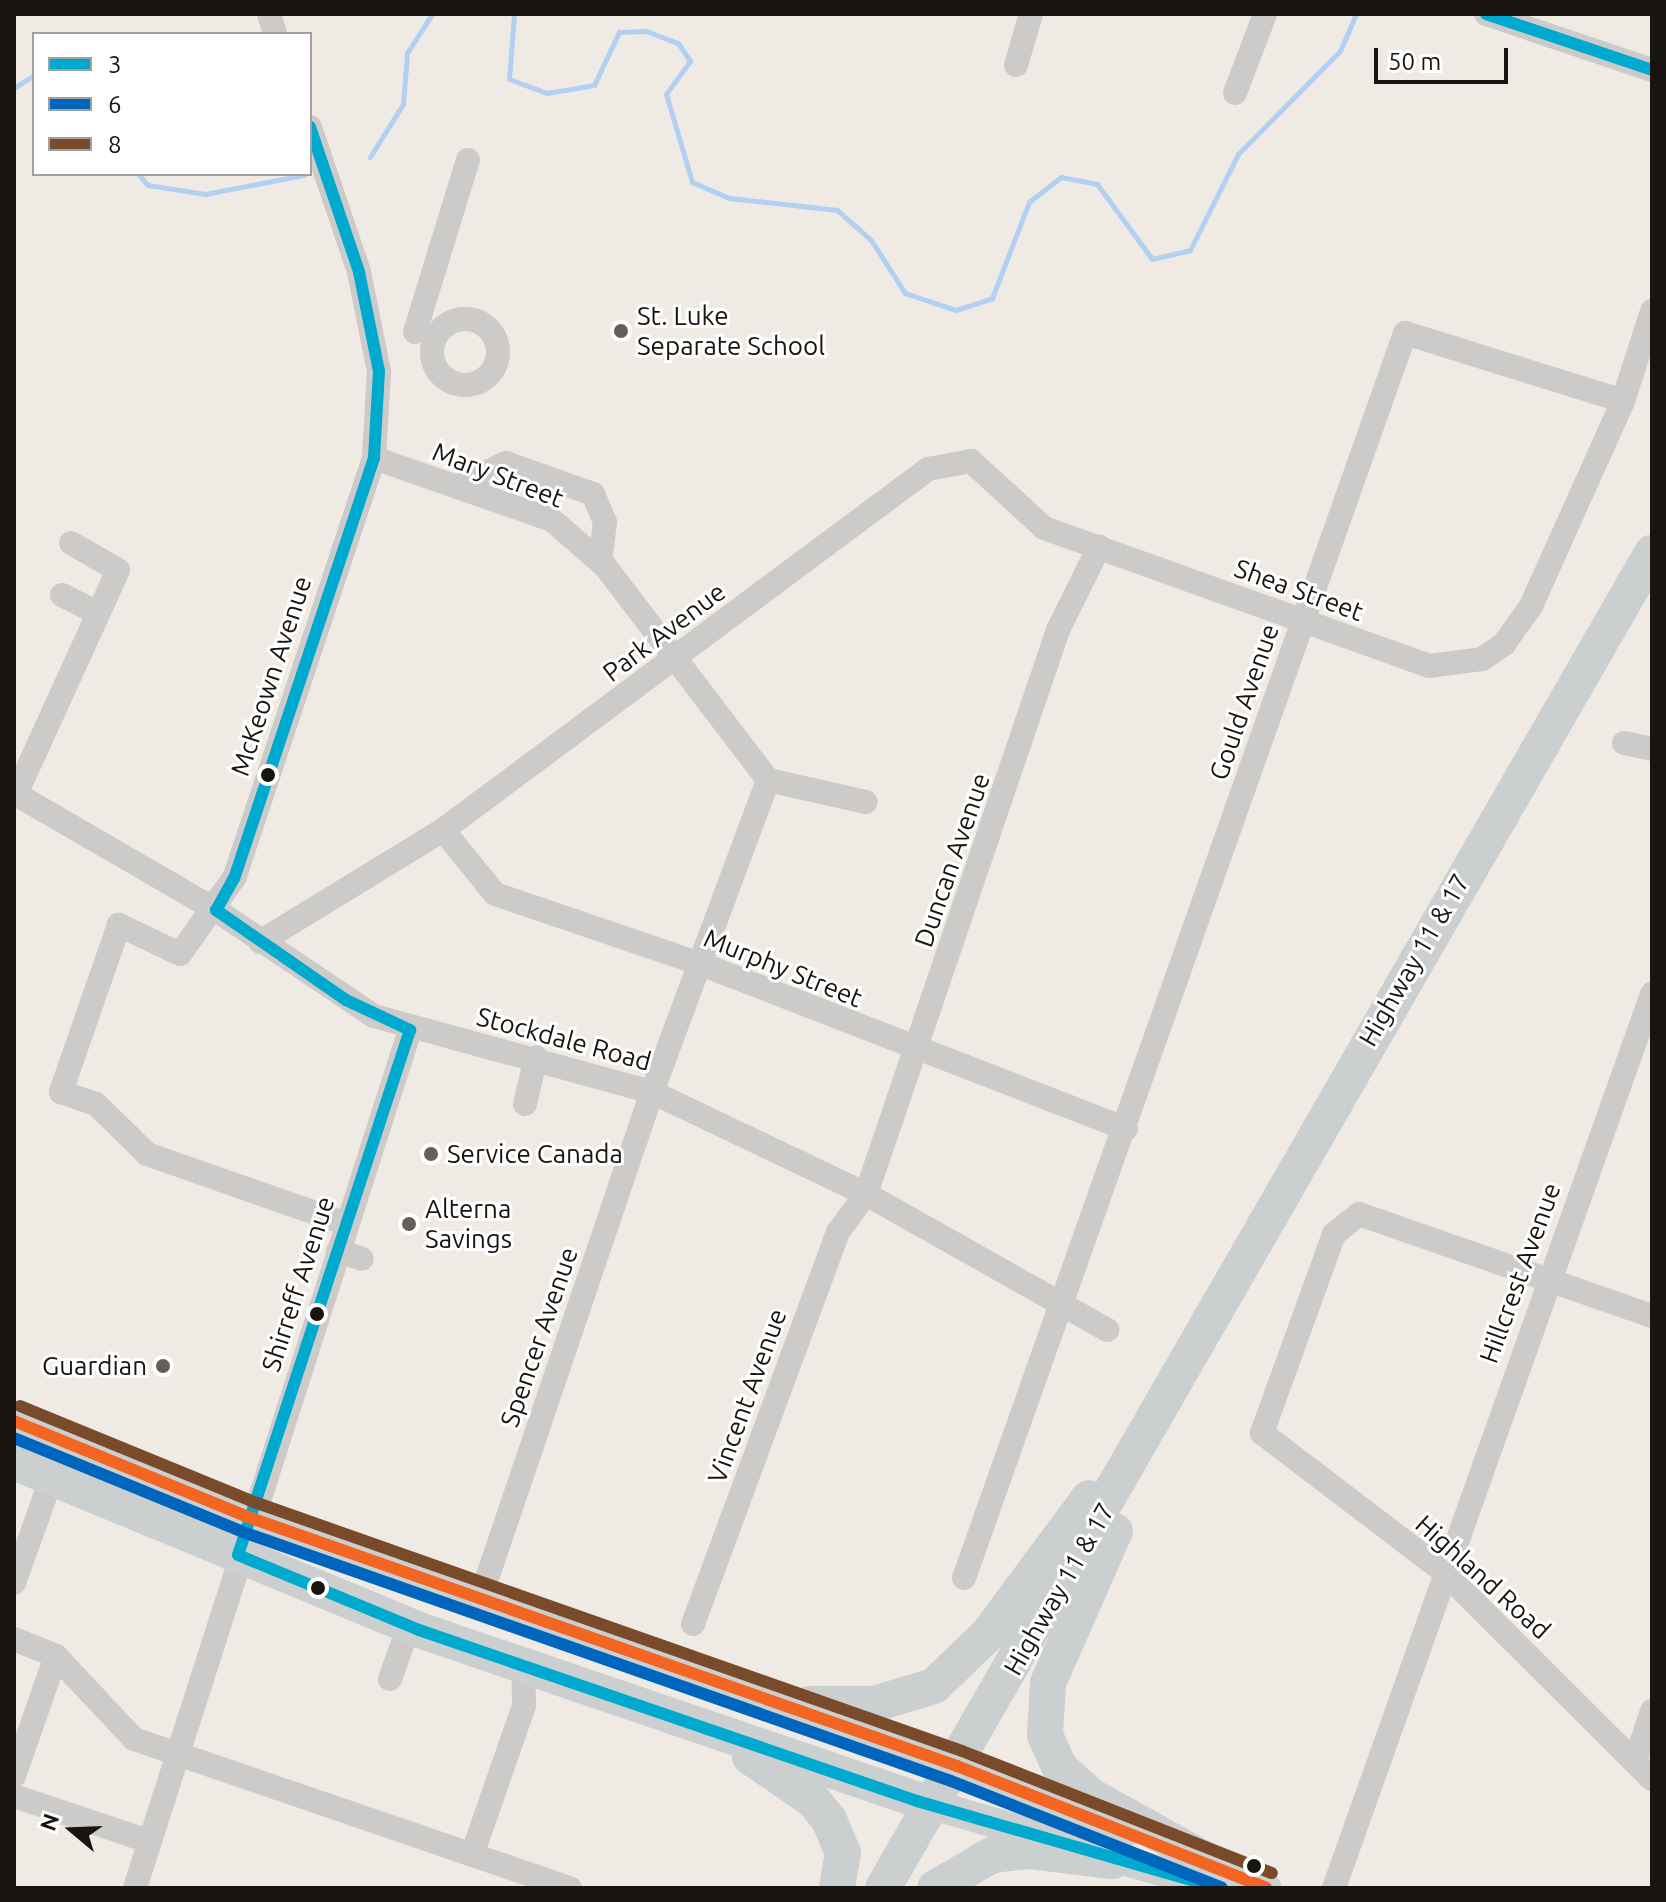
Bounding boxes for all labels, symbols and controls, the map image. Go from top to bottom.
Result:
legend [32,32,312,176]
scale bar [1378,32,1512,82]
text: 50 m [1388,48,1441,75]
text: 3 [108,51,122,78]
text: 6 [108,91,122,118]
text: 8 [108,131,122,158]
place label: St. Luke Separate School [637,300,825,362]
marker: St. Luke Separate School [612,322,630,340]
street label: Mary Street [428,436,568,514]
street label: Shea Street [1230,552,1368,628]
street label: McKeown Avenue [224,572,318,780]
street label: Park Avenue [597,576,731,688]
street label: Gould Avenue [1203,620,1285,784]
unlabelled marker [260,767,276,783]
street label: Duncan Avenue [908,769,996,951]
street label: Highway 11 & 17 [1352,868,1476,1052]
street label: Murphy Street [699,922,867,1014]
street label: Stockdale Road [473,1001,655,1077]
place label: Service Canada [447,1138,623,1170]
marker: Service Canada [422,1145,440,1163]
street label: Hillcrest Avenue [1473,1179,1567,1367]
street label: Shirreff Avenue [255,1193,341,1375]
place label: Alterna Savings [425,1193,512,1254]
marker: Alterna Savings [400,1215,418,1233]
street label: Spencer Avenue [494,1243,584,1431]
street label: Vincent Avenue [701,1304,793,1488]
unlabelled marker [309,1306,325,1322]
place label: Guardian [42,1350,147,1382]
marker: Guardian [154,1357,172,1375]
street label: Highway 11 & 17 [997,1497,1121,1681]
street label: Highland Road [1409,1508,1557,1646]
unlabelled marker [310,1580,326,1596]
north arrow [32,1790,112,1870]
text: N [34,1810,63,1834]
unlabelled marker [1246,1858,1262,1874]

